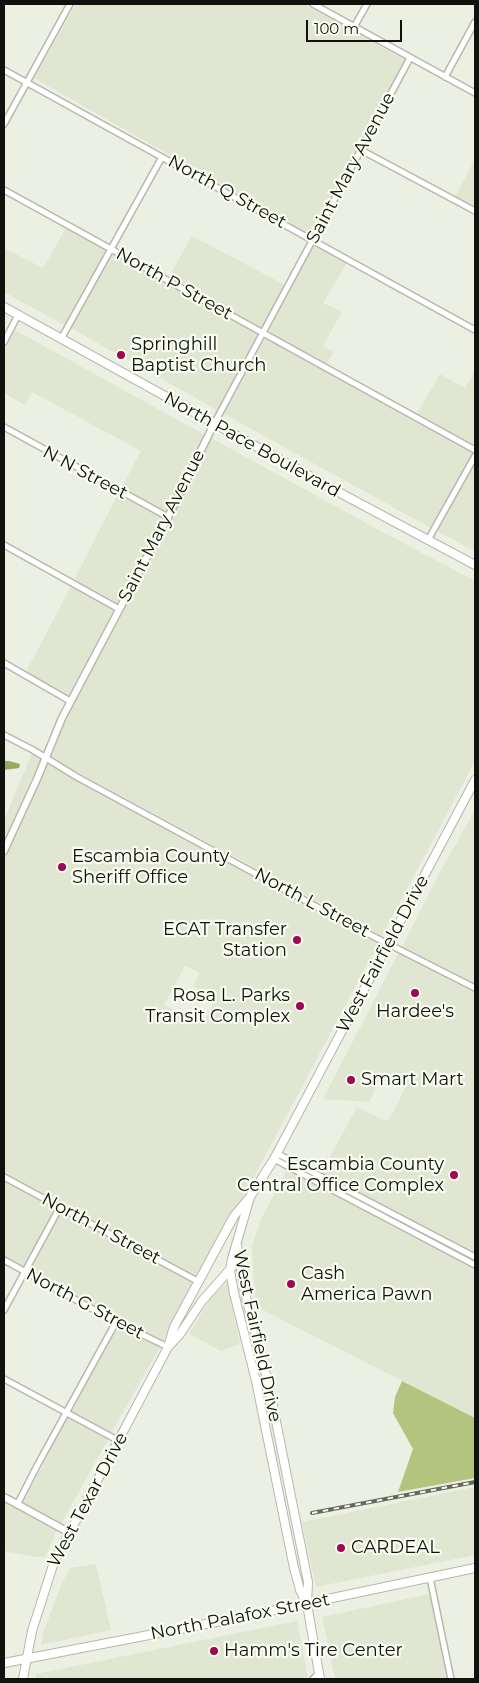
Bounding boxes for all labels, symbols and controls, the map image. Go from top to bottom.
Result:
scale bar [309,10,405,42]
text: 100 m [314,19,359,38]
street label: Saint Mary Avenue [302,89,400,247]
street label: North Q Street [164,151,290,233]
street label: North P Street [112,243,236,325]
place label: Springhill Baptist Church [131,334,267,376]
marker: Springhill Baptist Church [115,349,127,361]
street label: North Pace Boulevard [160,388,344,502]
street label: N N Street [39,442,131,504]
street label: Saint Mary Avenue [114,446,210,606]
place label: Escambia County Sheriff Office [72,846,229,889]
marker: Escambia County Sheriff Office [56,861,68,873]
street label: North L Street [251,864,373,942]
street label: West Fairfield Drive [332,871,434,1037]
place label: ECAT Transfer Station [163,919,287,962]
marker: ECAT Transfer Station [291,934,303,946]
place label: Rosa L. Parks Transit Complex [145,985,290,1028]
marker: Hardee's [409,987,421,999]
marker: Rosa L. Parks Transit Complex [294,1000,306,1012]
place label: Hardee's [376,1001,454,1023]
place label: Smart Mart [361,1069,464,1091]
marker: Smart Mart [345,1074,357,1086]
place label: Escambia County Central Office Complex [237,1154,444,1196]
marker: Escambia County Central Office Complex [448,1169,460,1181]
street label: North H Street [38,1189,164,1269]
street label: West Fairfield Drive [228,1248,286,1424]
place label: Cash America Pawn [301,1263,432,1306]
street label: North G Street [22,1264,148,1344]
marker: Cash America Pawn [285,1278,297,1290]
street label: West Texar Drive [43,1429,133,1571]
place label: CARDEAL [351,1537,440,1559]
marker: CARDEAL [335,1542,347,1554]
street label: North Palafox Street [149,1589,331,1645]
place label: Hamm's Tire Center [224,1640,403,1662]
marker: Hamm's Tire Center [208,1645,220,1657]

